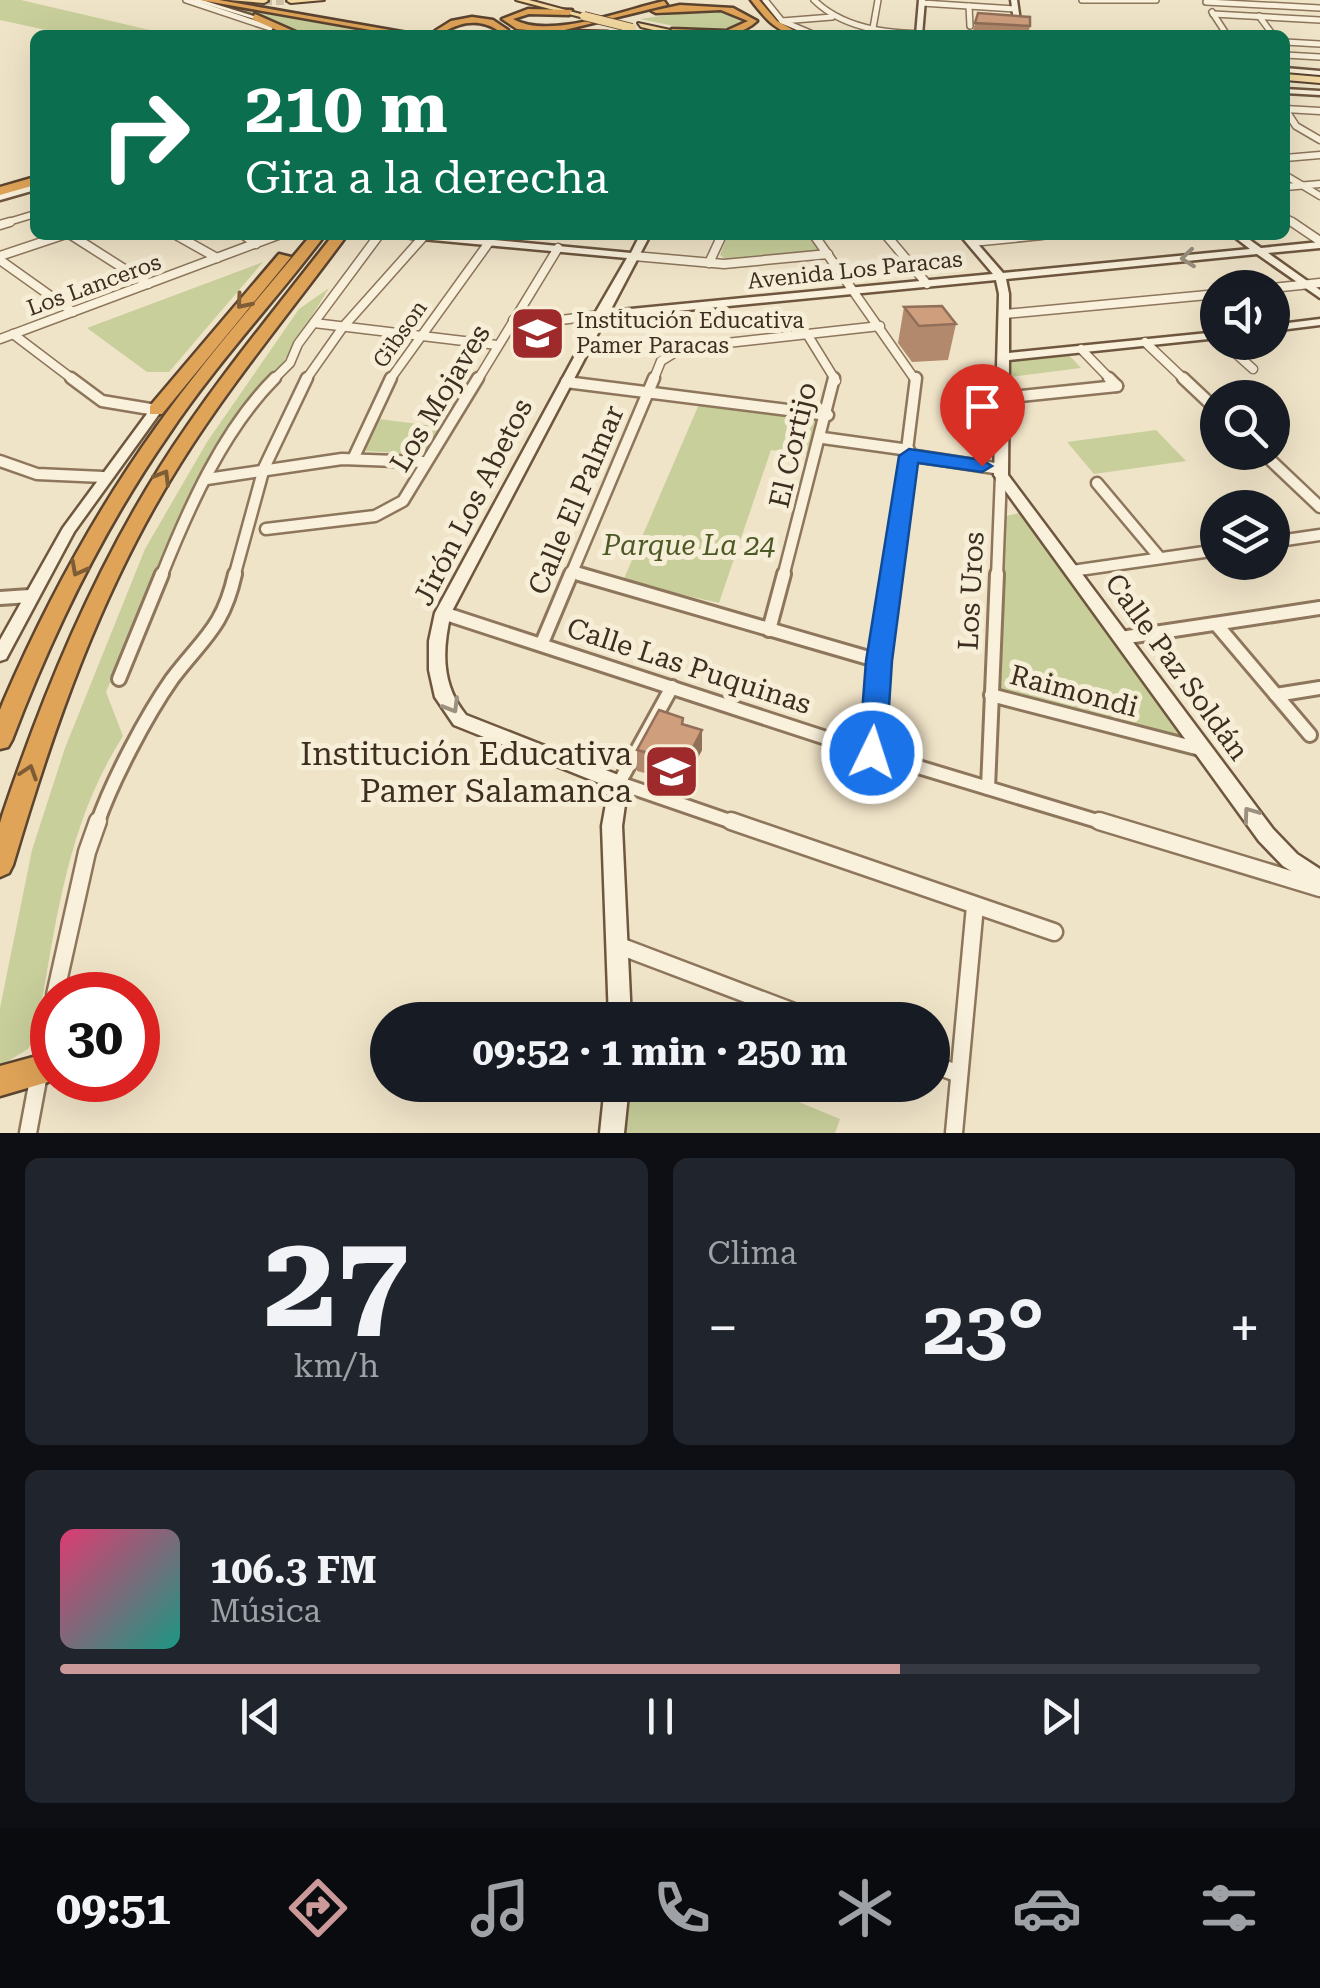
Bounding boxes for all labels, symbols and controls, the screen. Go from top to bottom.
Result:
text: 210 m [245,67,448,149]
icon: right [80,70,210,200]
text: Gira a la derecha [245,151,609,204]
street label: Avenida Los Paracas [746,246,964,294]
one-way arrow [1180,246,1196,268]
street label: Los Lanceros [24,249,164,321]
map controls [1200,270,1290,580]
button: sound [1200,270,1290,360]
one-way arrow [237,290,255,309]
street label: Gibson [368,296,432,372]
school or university icon: Institución Educativa Pamer Paracas [507,303,567,363]
place label: Institución Educativa Pamer Paracas [576,308,804,358]
street label: Los Mojaves [383,319,497,477]
pin [940,364,1025,467]
street label: El Cortijo [763,379,823,511]
icon: arrive [955,379,1010,434]
button: search [1200,380,1290,470]
street label: Jirón Los Abetos [407,393,539,611]
street label: Calle El Palmar [521,401,631,599]
one-way arrow [151,470,170,488]
button: layers [1200,490,1290,580]
park label: Parque La 24 [601,529,776,562]
street label: Los Uros [951,531,991,651]
one-way arrow [71,559,90,577]
street label: Calle Paz Soldán [1098,567,1256,767]
street label: Calle Las Puquinas [563,611,815,721]
street label: Raimondi [1006,658,1142,724]
one-way arrow [439,695,459,713]
position arrow [820,701,924,805]
place label: Institución Educativa Pamer Salamanca [300,735,632,810]
school or university icon: Institución Educativa Pamer Salamanca [641,742,701,802]
one-way arrow [17,764,37,781]
one-way arrow [1244,807,1262,825]
speed limit sign: 30 [30,972,160,1102]
text: 09:52 · 1 min · 250 m [473,1030,847,1074]
text: 27 [263,1205,409,1358]
text: Clima [708,1234,797,1272]
text: 23° [923,1284,1044,1372]
text: − [708,1296,738,1360]
text: + [1229,1296,1260,1360]
text: km/h [293,1347,379,1385]
text: 106.3 FM [210,1548,377,1592]
text: Música [210,1592,321,1630]
icon: previous [233,1689,288,1744]
icon: pause [633,1689,688,1744]
icon: next [1033,1689,1088,1744]
icon: directions [283,1873,353,1943]
icon: music [465,1873,535,1943]
icon: phone [647,1873,717,1943]
icon: climate [830,1873,900,1943]
icon: car [1012,1873,1082,1943]
icon: filters [1194,1873,1264,1943]
text: 09:51 [56,1882,171,1935]

